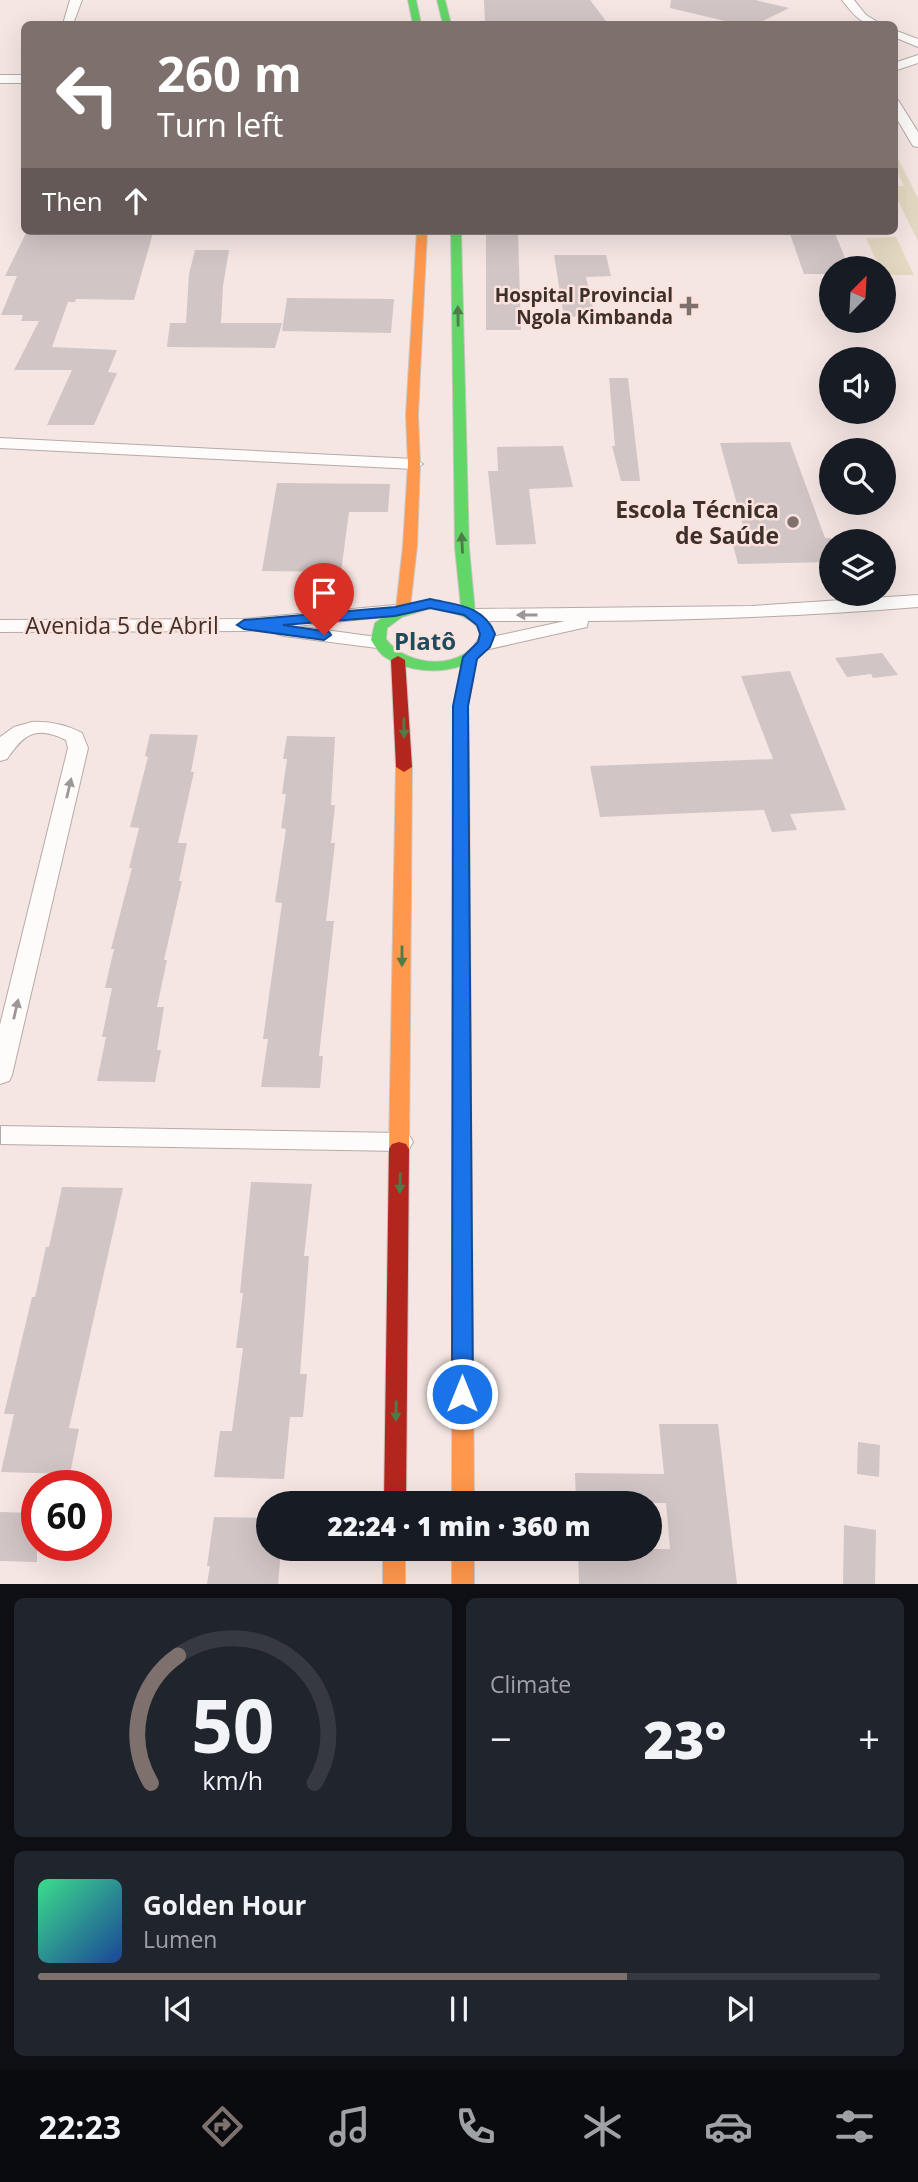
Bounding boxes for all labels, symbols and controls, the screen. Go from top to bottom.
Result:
text: 260 m [157,40,302,106]
icon: left [42,49,133,140]
text: Turn left [157,103,283,146]
icon: ahead [117,182,155,220]
text: Then [42,183,103,219]
north arrow [819,256,896,332]
map controls [819,256,896,606]
place label: Hospital Provincial Ngola Kimbanda [495,282,673,330]
marker: Hospital Provincial Ngola Kimbanda [679,296,699,316]
one-way arrow [452,305,463,327]
button: sound [819,347,896,424]
button: search [819,438,896,515]
place label: Escola Técnica de Saúde [615,493,779,551]
marker: Escola Técnica de Saúde [785,514,801,530]
button: layers [819,529,896,606]
one-way arrow [456,532,467,554]
pin [294,563,354,635]
icon: arrive [305,574,343,612]
street label: Avenida 5 de Abril [25,609,219,641]
one-way arrow [516,609,538,621]
district label: Platô [394,624,456,657]
one-way arrow [398,718,409,740]
one-way arrow [63,777,74,799]
one-way arrow [396,945,408,967]
one-way arrow [11,998,22,1020]
one-way arrow [394,1173,406,1195]
position arrow [425,1357,499,1431]
one-way arrow [391,1400,402,1422]
speed limit sign: 60 [21,1470,112,1561]
text: 22:24 · 1 min · 360 m [328,1508,590,1544]
text: Climate [490,1668,571,1700]
text: 50 [191,1676,275,1775]
text: 23° [644,1703,726,1774]
text: − [490,1712,512,1764]
text: + [858,1712,880,1764]
text: km/h [203,1763,263,1797]
text: Golden Hour [143,1887,306,1923]
text: Lumen [143,1923,217,1955]
icon: previous [159,1990,197,2028]
icon: pause [440,1990,478,2028]
icon: next [721,1990,759,2028]
icon: directions [198,2102,247,2151]
icon: music [325,2102,374,2151]
icon: phone [451,2102,500,2151]
icon: climate [578,2102,627,2151]
icon: car [704,2102,753,2151]
icon: filters [830,2102,879,2151]
text: 22:23 [39,2105,121,2148]

